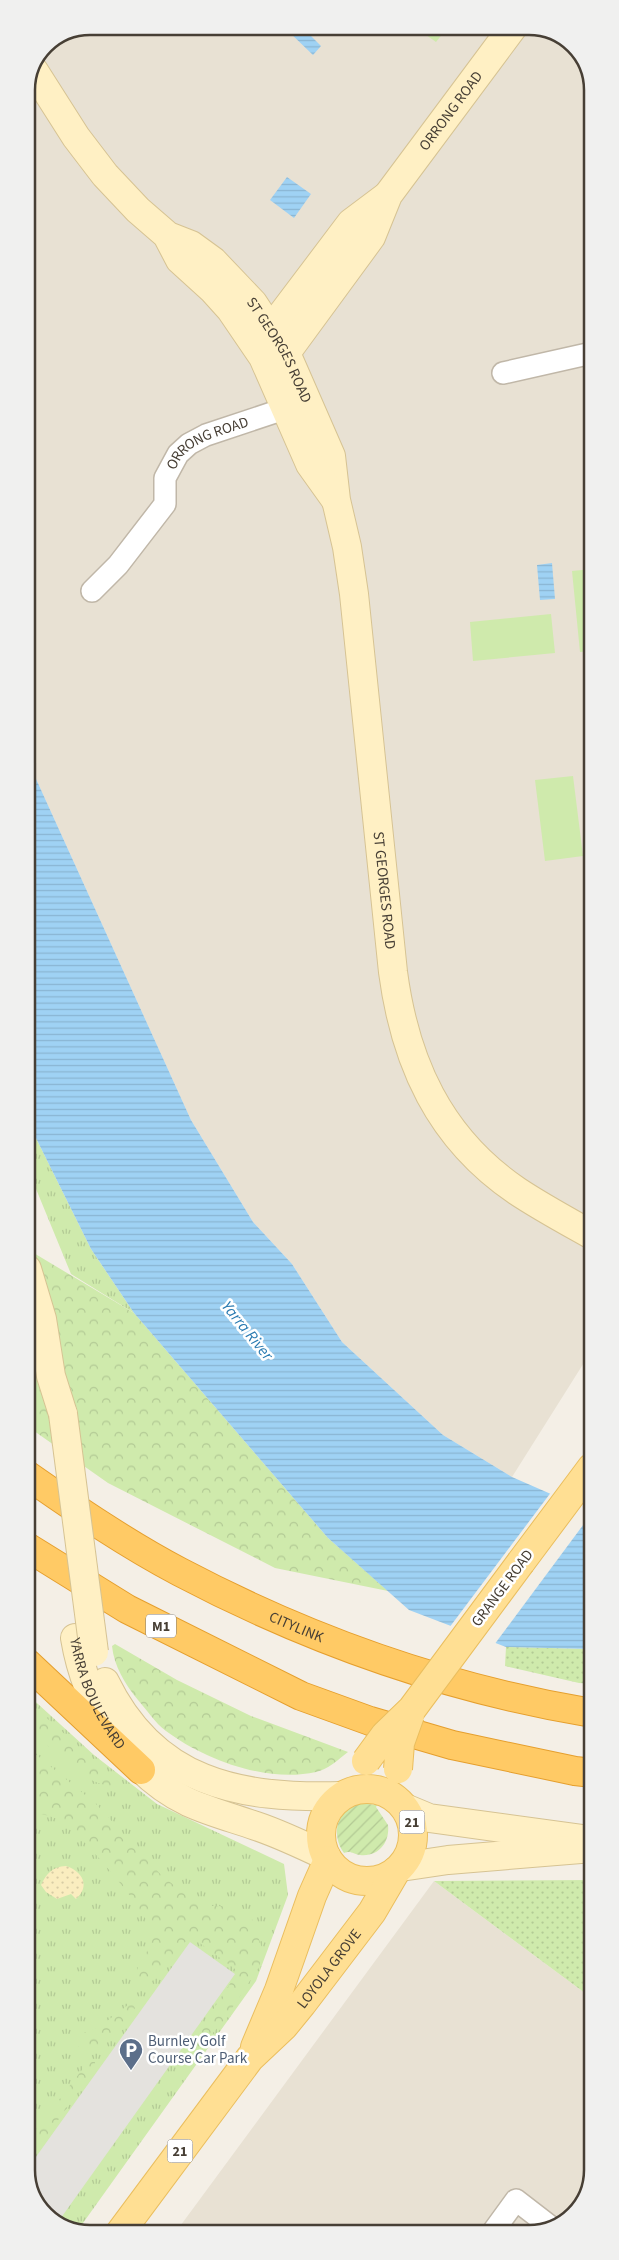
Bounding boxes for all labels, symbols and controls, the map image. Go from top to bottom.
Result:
street label: ORRONG ROAD [414,67,488,155]
street label: ST GEORGES ROAD [242,293,317,406]
street label: ORRONG ROAD [161,412,251,474]
street label: ST GEORGES ROAD [368,830,401,950]
water label: Yarra River [216,1296,279,1366]
street label: GRANGE ROAD [466,1545,538,1631]
street label: CITYLINK [266,1606,327,1648]
road number: M1 [146,1614,176,1638]
street label: YARRA BOULEVARD [64,1635,130,1754]
road number: 21 [400,1810,424,1834]
street label: LOYOLA GROVE [292,1925,367,2013]
place label: Burnley Golf Course Car Park [148,2031,248,2069]
parking icon: Burnley Golf Course Car Park [118,2037,144,2071]
road number: 21 [168,2140,192,2162]

